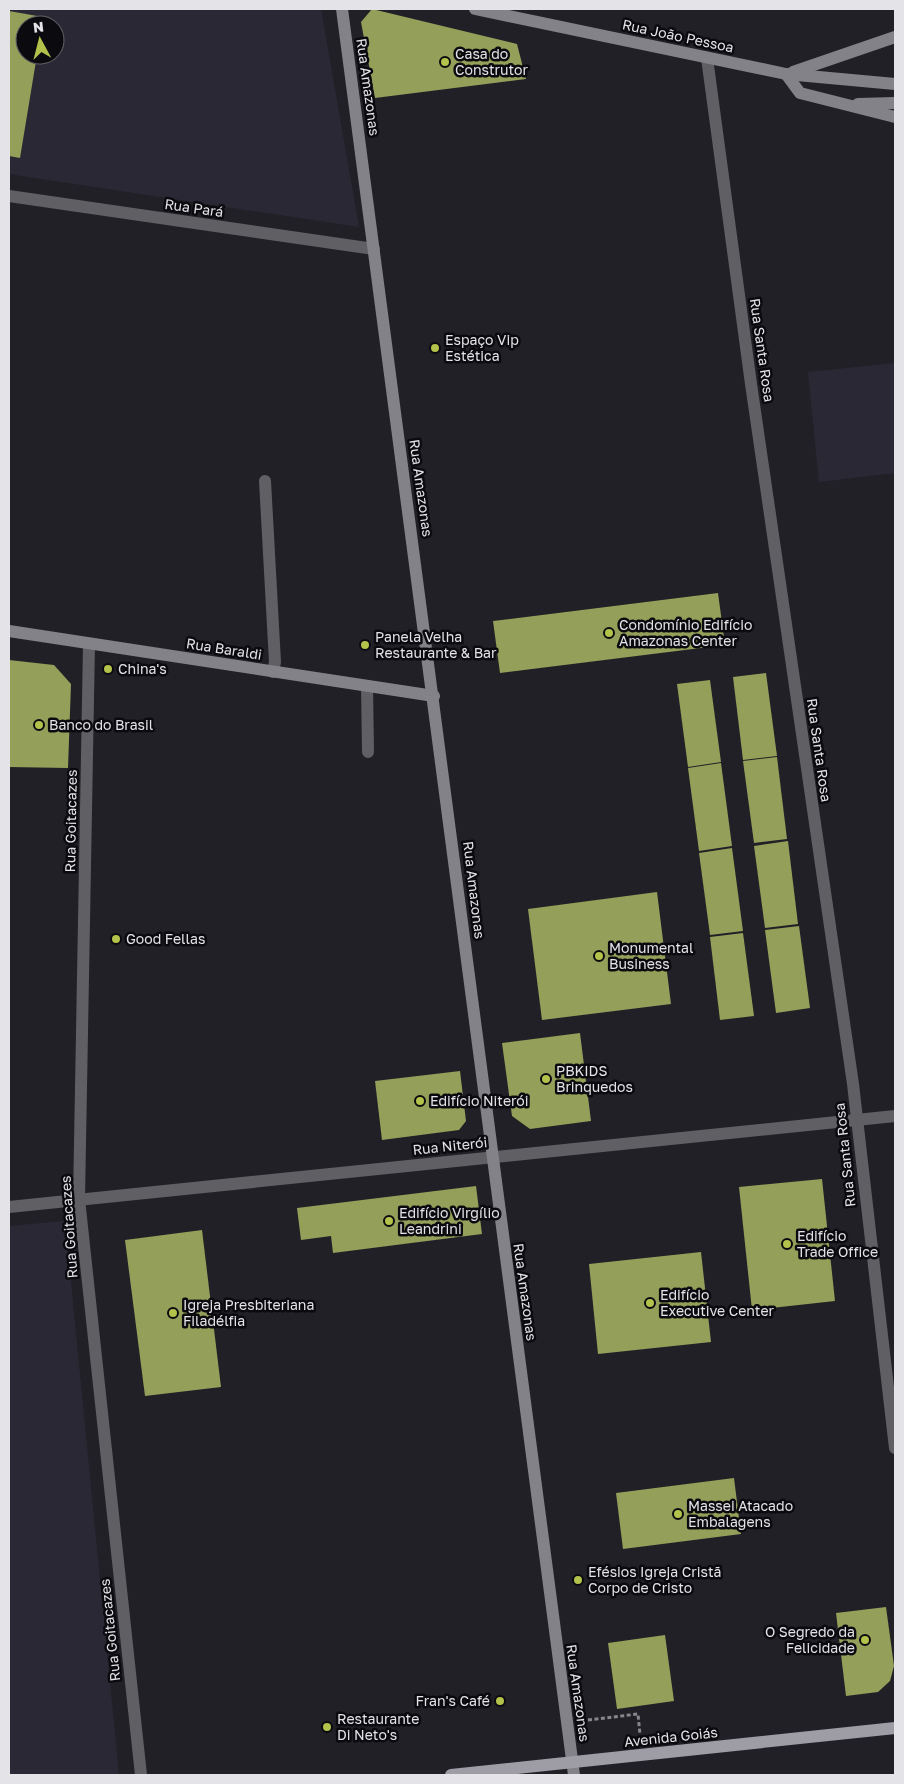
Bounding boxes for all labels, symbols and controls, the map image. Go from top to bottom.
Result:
north arrow [15,15,65,65]
street label: Rua João Pessoa [621,15,735,56]
text: N [32,18,45,36]
street label: Rua Amazonas [353,37,384,137]
place label: Casa do Construtor [455,45,528,78]
marker: Casa do Construtor [439,56,451,68]
street label: Rua Pará [164,195,225,220]
street label: Rua Santa Rosa [747,297,778,403]
place label: Espaço Vip Estética [445,331,519,364]
marker: Espaço Vip Estética [429,342,441,354]
street label: Rua Amazonas [406,438,437,538]
place label: Condomínio Edifício Amazonas Center [619,616,752,649]
marker: Condomínio Edifício Amazonas Center [603,627,615,639]
place label: Panela Velha Restaurante & Bar [375,628,497,661]
street label: Rua Baraldi [185,634,263,663]
marker: Panela Velha Restaurante & Bar [359,639,371,651]
place label: China's [118,660,167,677]
marker: China's [102,663,114,675]
street label: Rua Santa Rosa [804,697,835,803]
place label: Banco do Brasil [49,716,153,733]
marker: Banco do Brasil [33,719,45,731]
street label: Rua Goitacazes [61,769,80,873]
street label: Rua Amazonas [460,840,489,940]
place label: Good Fellas [126,930,205,947]
marker: Good Fellas [110,933,122,945]
place label: Monumental Business [609,939,694,972]
marker: Monumental Business [593,950,605,962]
place label: PBKIDS Brinquedos [556,1062,633,1095]
marker: PBKIDS Brinquedos [540,1073,552,1085]
place label: Edifício Niterói [430,1092,529,1109]
marker: Edifício Niterói [414,1095,426,1107]
street label: Rua Santa Rosa [831,1102,858,1208]
street label: Rua Niterói [412,1133,488,1158]
street label: Rua Goitacazes [56,1175,81,1279]
place label: Edifício Virgílio Leandrini [399,1204,500,1237]
marker: Edifício Virgílio Leandrini [383,1215,395,1227]
place label: Edifício Trade Office [797,1227,878,1260]
marker: Edifício Trade Office [781,1238,793,1250]
street label: Rua Amazonas [510,1242,541,1342]
place label: Edifício Executive Center [660,1286,775,1319]
place label: Igreja Presbiteriana Filadélfia [183,1296,314,1329]
marker: Edifício Executive Center [644,1297,656,1309]
marker: Igreja Presbiteriana Filadélfia [167,1307,179,1319]
place label: Massei Atacado Embalagens [688,1497,793,1530]
marker: Massei Atacado Embalagens [672,1508,684,1520]
place label: Efésios Igreja Cristã Corpo de Cristo [588,1563,721,1596]
marker: Efésios Igreja Cristã Corpo de Cristo [572,1574,584,1586]
street label: Rua Goitacazes [96,1578,123,1682]
place label: O Segredo da Felicidade [765,1623,855,1656]
marker: O Segredo da Felicidade [859,1634,871,1646]
street label: Rua Amazonas [563,1643,594,1743]
place label: Fran's Café [415,1692,490,1709]
marker: Fran's Café [494,1695,506,1707]
place label: Restaurante Di Neto's [337,1710,419,1743]
marker: Restaurante Di Neto's [321,1721,333,1733]
street label: Avenida Goiás [623,1723,719,1750]

